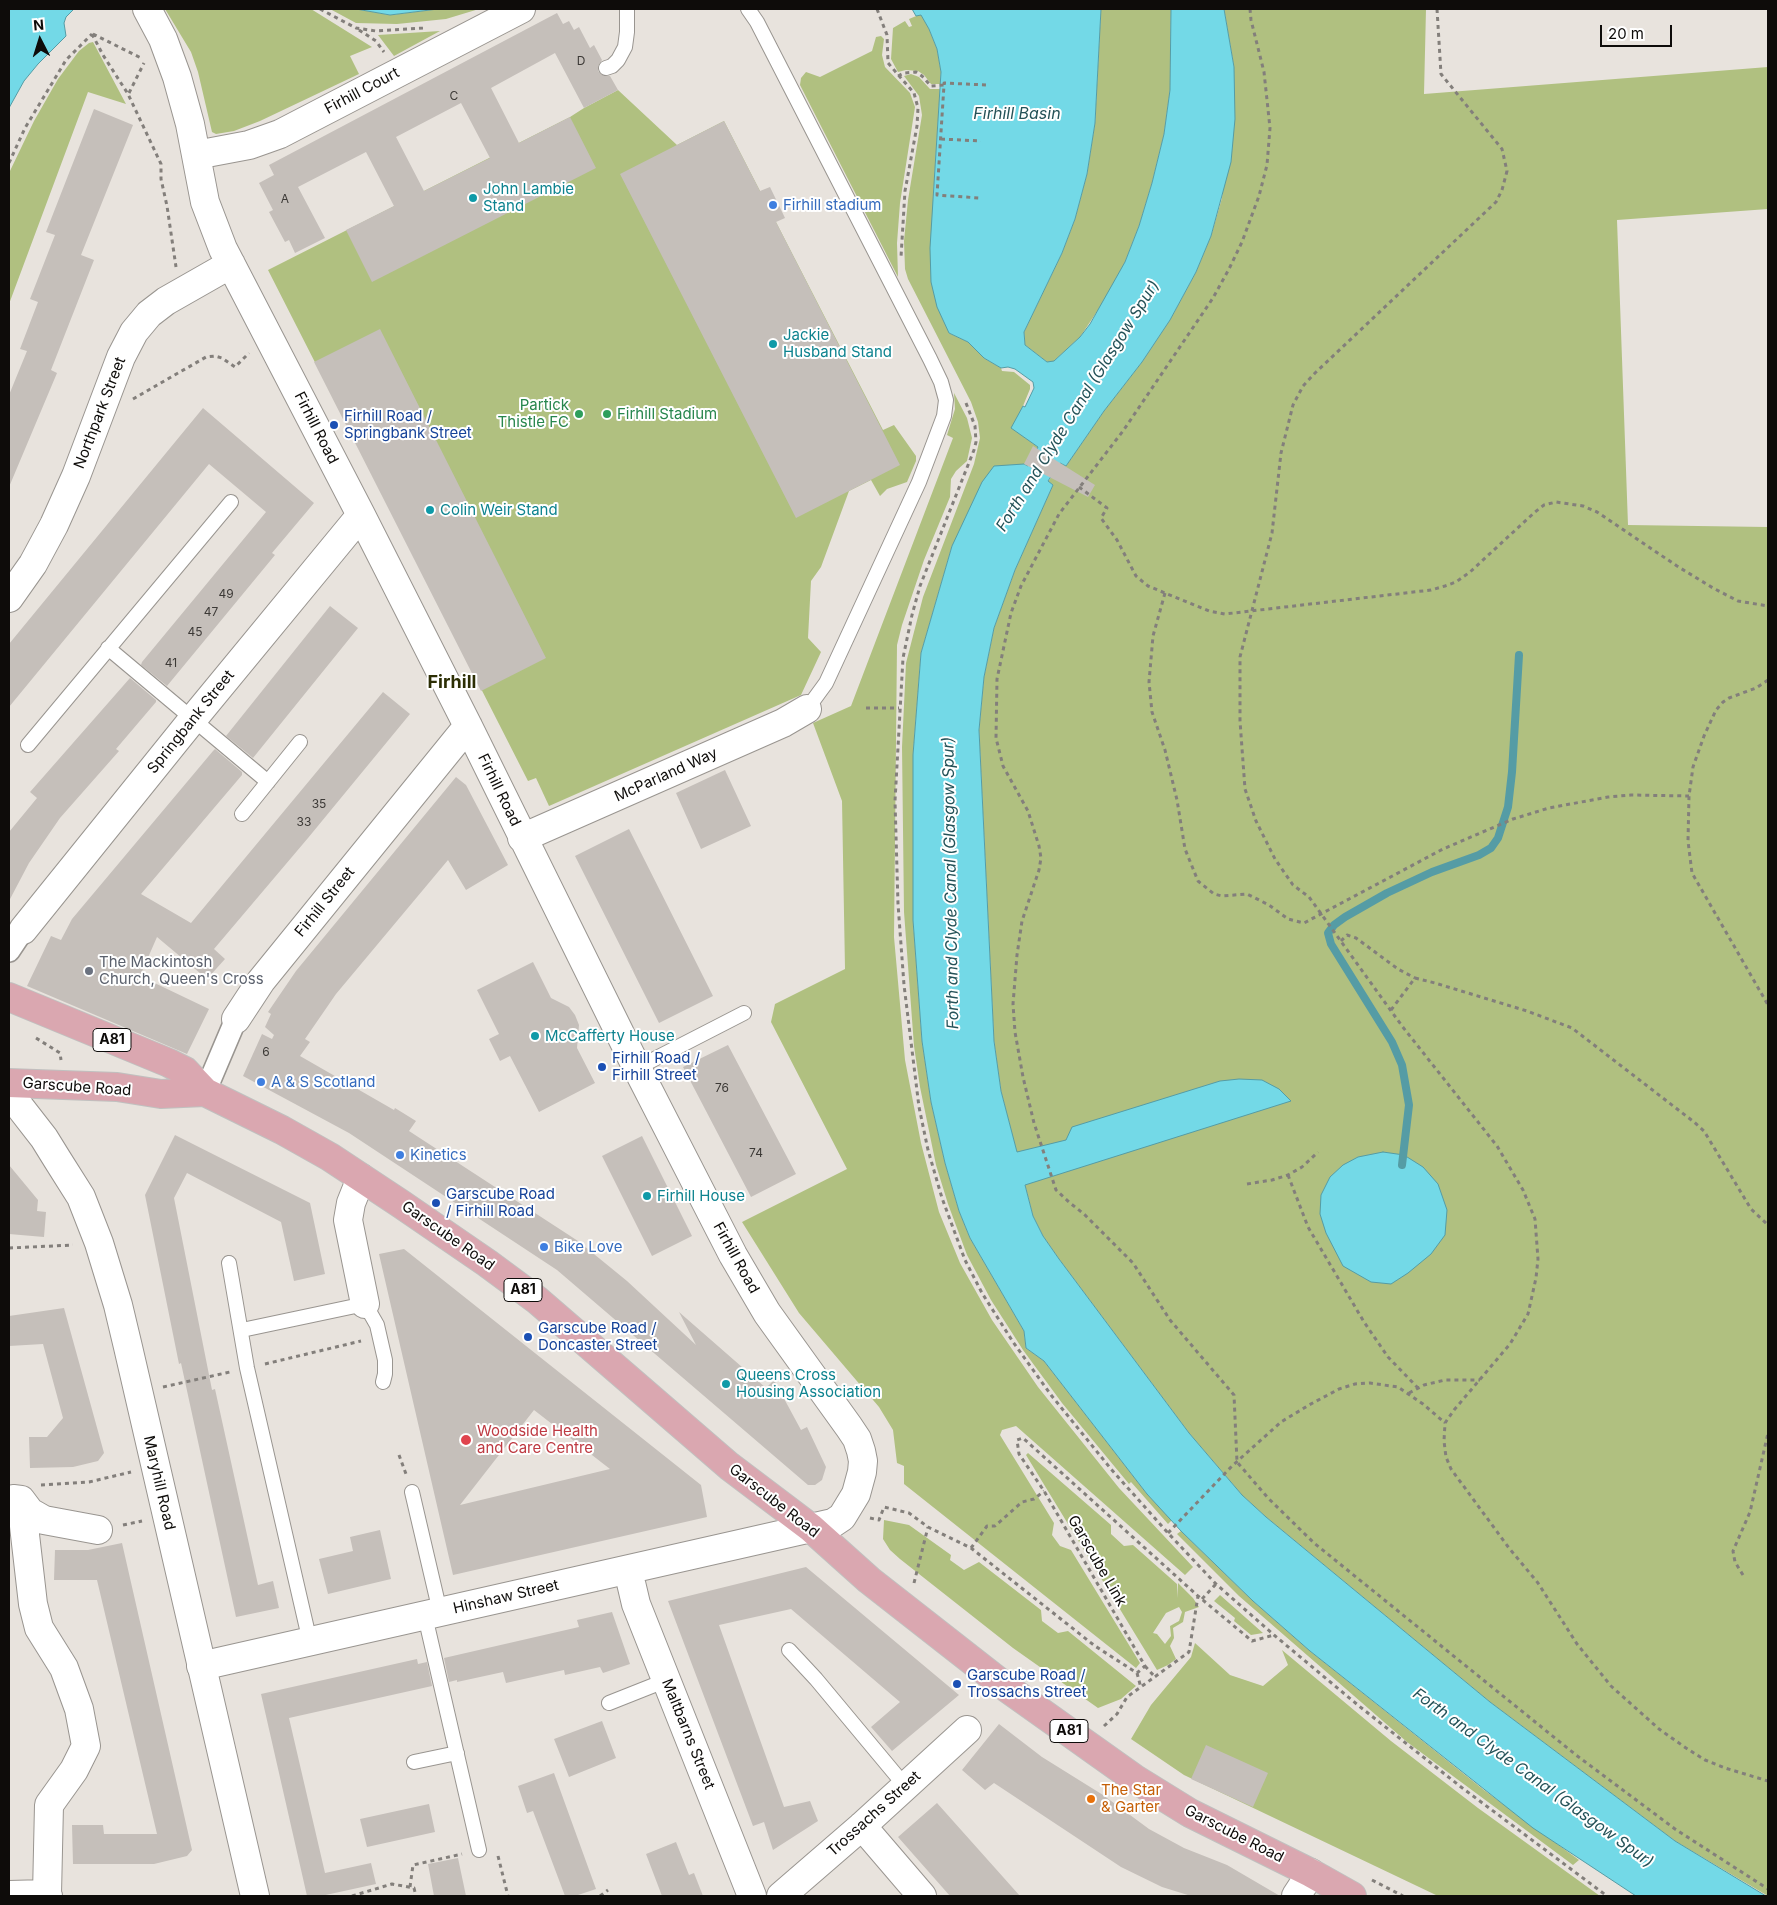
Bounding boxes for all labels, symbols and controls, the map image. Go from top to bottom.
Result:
north arrow [15,15,65,65]
scale bar [1602,15,1674,47]
text: N [33,16,45,33]
text: 20 m [1608,24,1644,43]
house number: D [577,54,585,68]
street label: Firhill Court [322,64,402,118]
house number: C [450,89,458,103]
water label: Firhill Basin [973,104,1061,124]
place label: John Lambie Stand [483,180,574,215]
house number: A [281,192,289,206]
marker: John Lambie Stand [467,192,479,204]
place label: Firhill stadium [783,196,882,214]
marker: Firhill stadium [767,199,779,211]
water label: Forth and Clyde Canal (Glasgow Spur) [992,277,1164,535]
place label: Jackie Husband Stand [783,326,892,361]
marker: Jackie Husband Stand [767,338,779,350]
street label: Northpark Street [70,355,130,471]
street label: Firhill Road [290,389,342,467]
place label: Partick Thistle FC [498,396,569,431]
place label: Firhill Stadium [617,405,717,423]
place label: Firhill Road / Springbank Street [344,407,472,442]
marker: Partick Thistle FC [573,408,585,420]
marker: Firhill Stadium [601,408,613,420]
marker: Firhill Road / Springbank Street [328,419,340,431]
place label: Colin Weir Stand [440,501,558,519]
marker: Colin Weir Stand [424,504,436,516]
house number: 49 [218,587,234,601]
house number: 47 [204,605,218,619]
house number: 45 [187,625,203,639]
house number: 41 [165,656,177,670]
street label: Springbank Street [144,667,238,777]
district label: Firhill [428,672,476,694]
water label: Forth and Clyde Canal (Glasgow Spur) [939,737,963,1029]
street label: McParland Way [612,744,720,806]
street label: Firhill Road [474,751,524,829]
house number: 35 [312,797,326,811]
house number: 33 [297,815,311,829]
street label: Firhill Street [291,863,359,941]
place label: The Mackintosh Church, Queen's Cross [99,953,264,988]
marker: The Mackintosh Church, Queen's Cross [83,965,95,977]
place label: McCafferty House [545,1027,675,1045]
road number: A81 [93,1028,131,1052]
marker: McCafferty House [529,1030,541,1042]
house number: 6 [262,1045,270,1059]
place label: Firhill Road / Firhill Street [612,1049,700,1084]
marker: Firhill Road / Firhill Street [596,1061,608,1073]
place label: A & S Scotland [271,1073,375,1091]
street label: Garscube Road [22,1074,132,1100]
marker: A & S Scotland [255,1076,267,1088]
house number: 76 [715,1081,729,1095]
place label: Kinetics [410,1146,467,1164]
house number: 74 [749,1146,763,1160]
marker: Kinetics [394,1149,406,1161]
place label: Garscube Road / Firhill Road [446,1185,555,1220]
place label: Firhill House [657,1187,745,1205]
marker: Firhill House [641,1190,653,1202]
street label: Garscube Road [398,1197,498,1275]
marker: Garscube Road / Firhill Road [430,1197,442,1209]
street label: Firhill Road [709,1219,763,1297]
place label: Bike Love [554,1238,622,1256]
marker: Bike Love [538,1241,550,1253]
road number: A81 [504,1278,542,1302]
place label: Garscube Road / Doncaster Street [538,1319,657,1354]
marker: Garscube Road / Doncaster Street [522,1331,534,1343]
place label: Queens Cross Housing Association [736,1366,881,1401]
marker: Queens Cross Housing Association [720,1378,732,1390]
place label: Woodside Health and Care Centre [477,1422,598,1457]
marker: Woodside Health and Care Centre [459,1433,473,1447]
street label: Maryhill Road [139,1434,179,1532]
street label: Garscube Road [726,1460,822,1542]
street label: Garscube Link [1064,1512,1130,1610]
street label: Hinshaw Street [452,1576,560,1618]
place label: Garscube Road / Trossachs Street [967,1666,1086,1701]
street label: Maltbarns Street [658,1676,718,1792]
marker: Garscube Road / Trossachs Street [951,1678,963,1690]
water label: Forth and Clyde Canal (Glasgow Spur) [1409,1684,1657,1872]
road number: A81 [1050,1720,1088,1742]
street label: Trossachs Street [824,1767,924,1861]
place label: The Star & Garter [1101,1781,1161,1816]
marker: The Star & Garter [1085,1793,1097,1805]
street label: Garscube Road [1181,1801,1287,1867]

